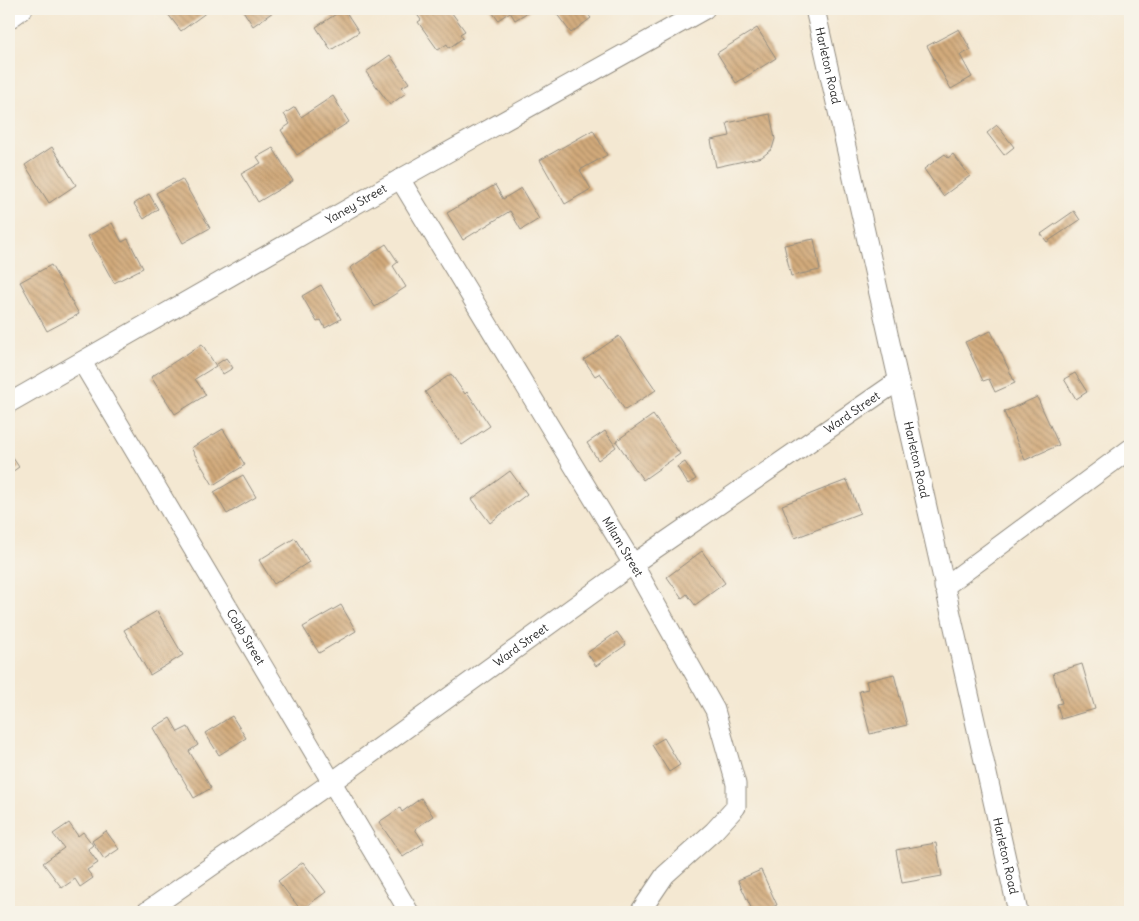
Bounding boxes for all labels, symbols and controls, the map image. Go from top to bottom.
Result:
street label: Harleton Road [812,26,844,105]
street label: Yaney Street [323,180,389,227]
street label: Ward Street [821,388,883,437]
street label: Harleton Road [901,420,933,500]
street label: Milam Street [599,514,647,579]
street label: Cobb Street [223,606,268,668]
street label: Ward Street [490,620,551,670]
street label: Harleton Road [990,816,1022,896]

